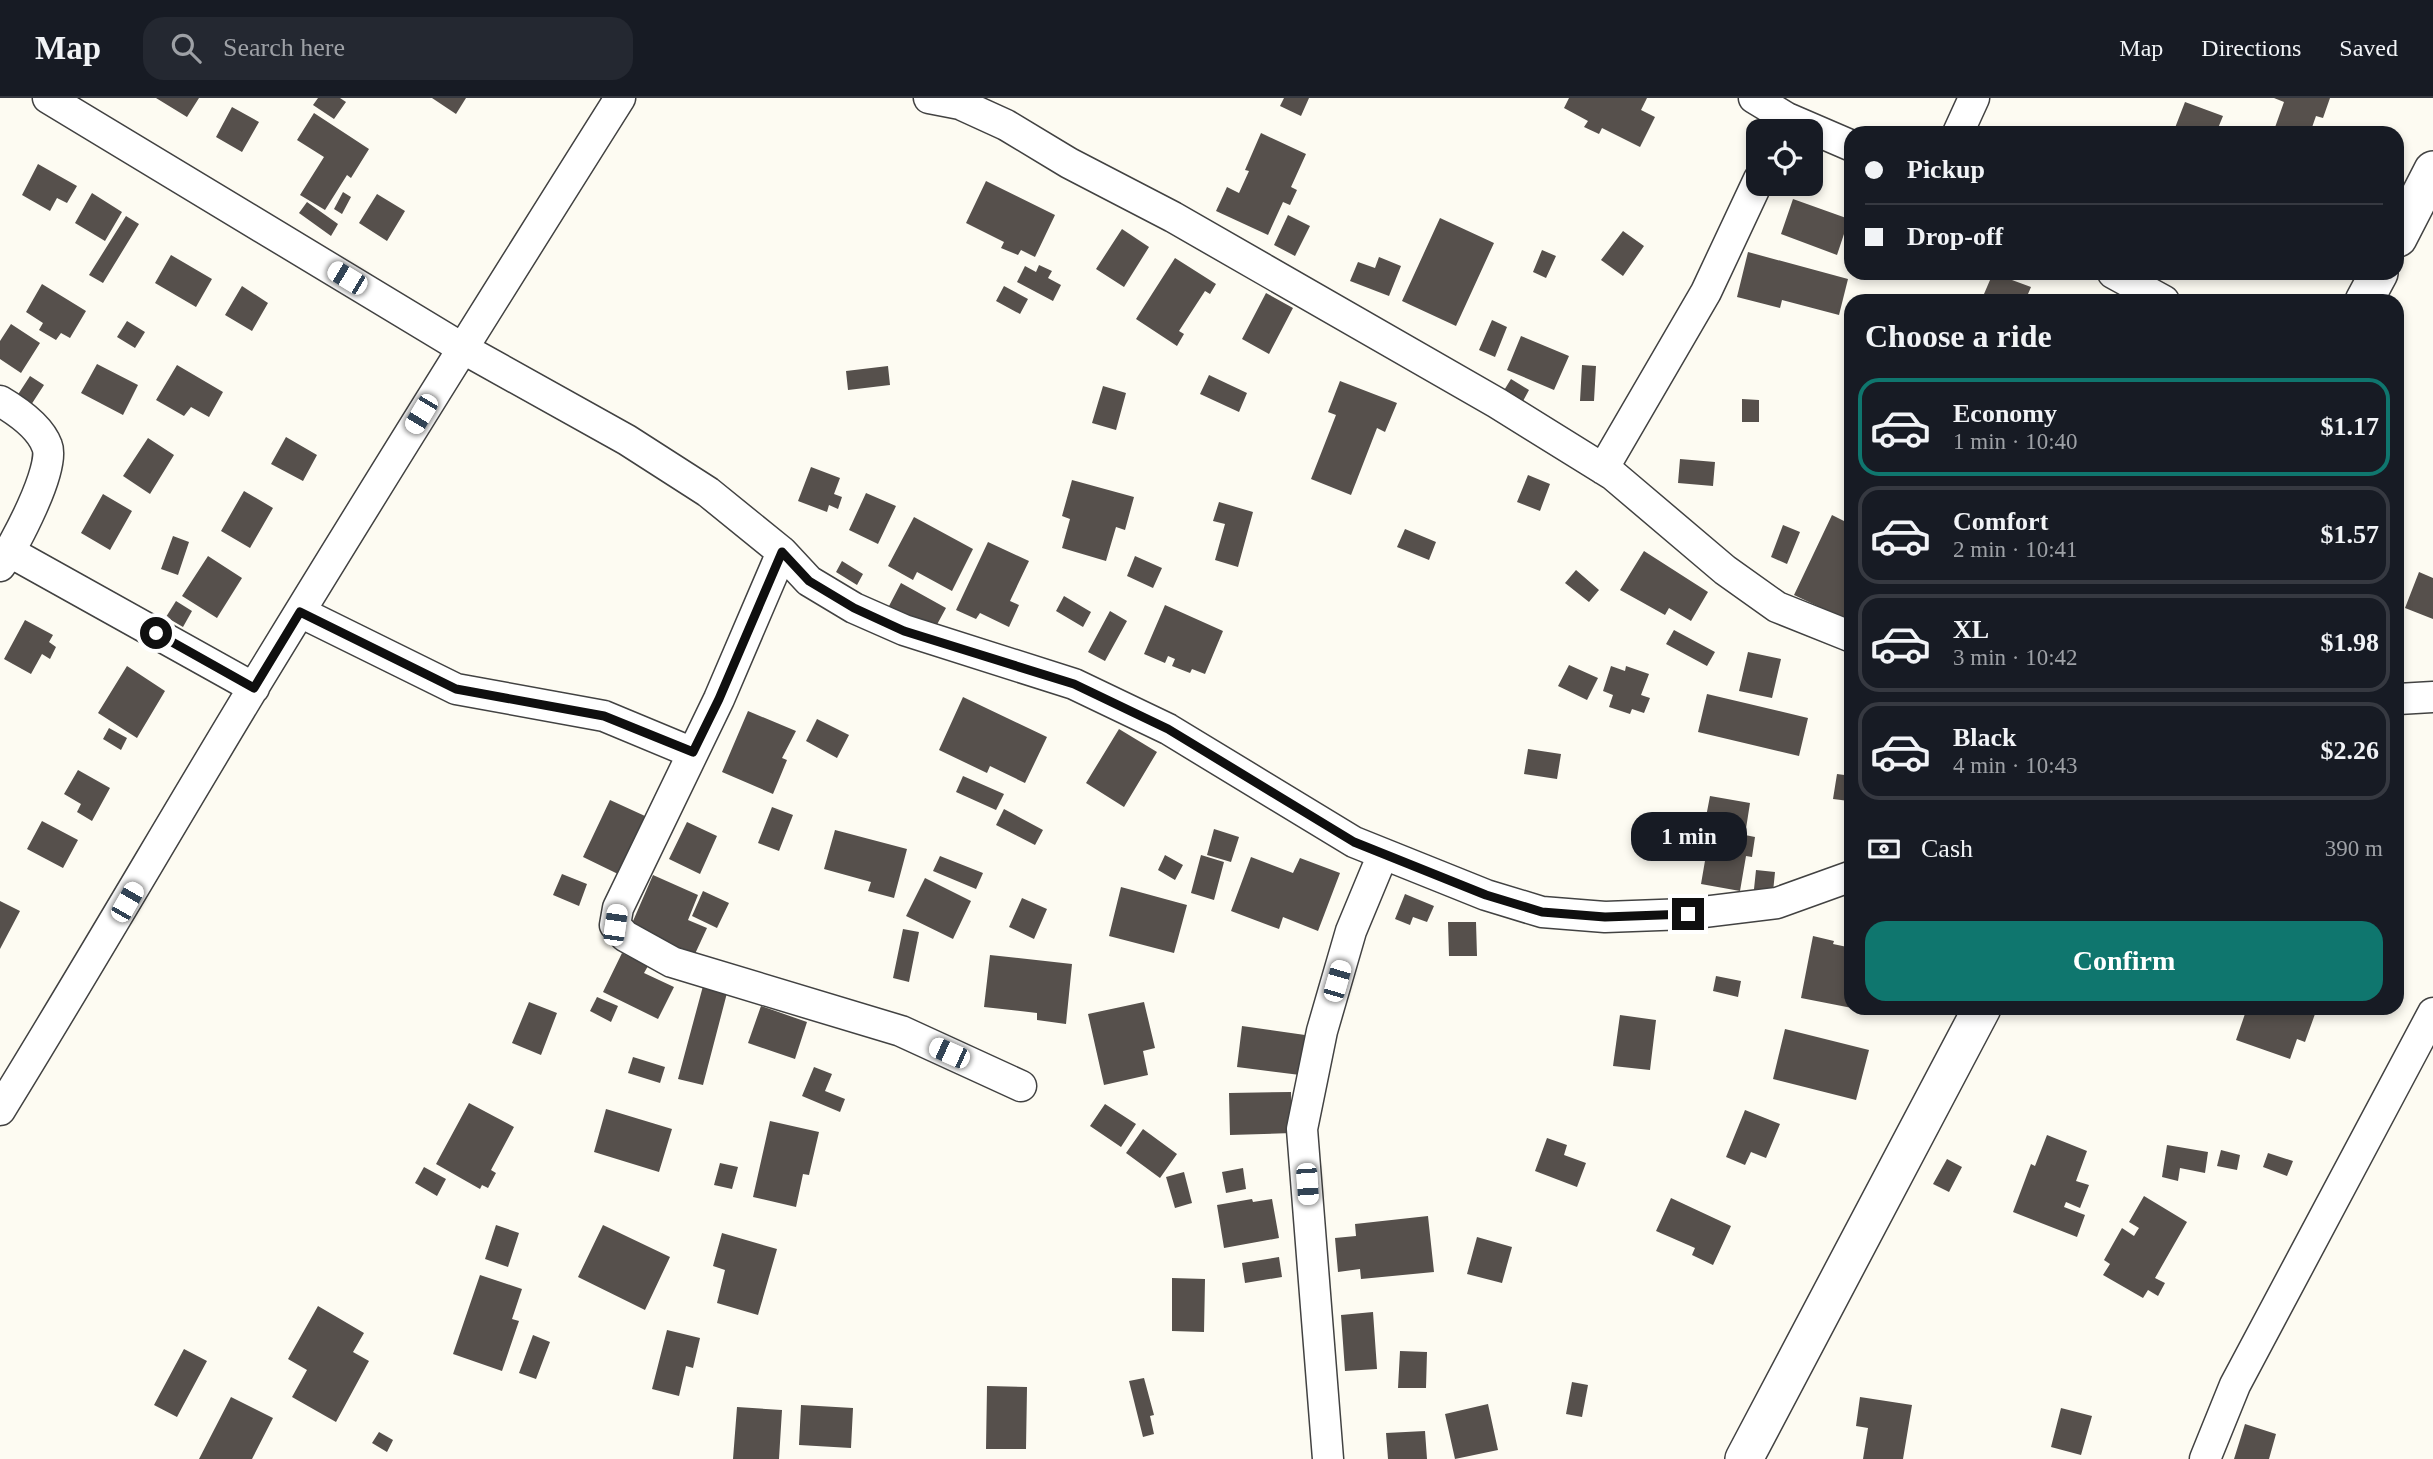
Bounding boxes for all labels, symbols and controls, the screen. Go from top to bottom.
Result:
search box [143,17,633,80]
icon: search [167,29,205,67]
text: Map [35,30,101,66]
text: Search here [223,33,345,62]
text: Map [2119,35,2163,61]
text: Directions [2201,35,2301,61]
text: Saved [2339,35,2398,61]
map controls [1746,119,1823,196]
button: locate [1746,119,1823,196]
text: Pickup [1907,155,1985,184]
text: Drop-off [1907,222,2003,251]
car [324,258,371,298]
text: Choose a ride [1865,318,2052,354]
car [402,391,441,437]
icon: car [1869,396,1932,459]
text: Economy [1953,399,2057,428]
text: $1.17 [2321,412,2379,441]
text: 1 min · 10:40 [1953,429,2078,454]
icon: car [1869,504,1932,567]
text: Comfort [1953,507,2048,536]
text: $1.57 [2321,520,2379,549]
text: 2 min · 10:41 [1953,537,2078,562]
icon: car [1869,612,1932,675]
text: XL [1953,615,1989,644]
route start [140,617,172,649]
text: $1.98 [2321,628,2379,657]
text: 3 min · 10:42 [1953,645,2078,670]
icon: car [1869,720,1932,783]
text: Black [1953,723,2017,752]
text: $2.26 [2321,736,2379,765]
text: 4 min · 10:43 [1953,753,2078,778]
callout: 1 min [1630,812,1746,862]
text: 1 min [1661,824,1717,849]
icon: cash [1865,830,1903,868]
text: Cash [1921,834,1973,863]
text: 390 m [2325,836,2383,861]
car [108,879,147,925]
route end [1672,898,1704,930]
car [602,903,629,947]
button: Confirm [1865,921,2383,1001]
car [1322,958,1353,1004]
car [926,1035,973,1071]
car [1296,1162,1319,1206]

